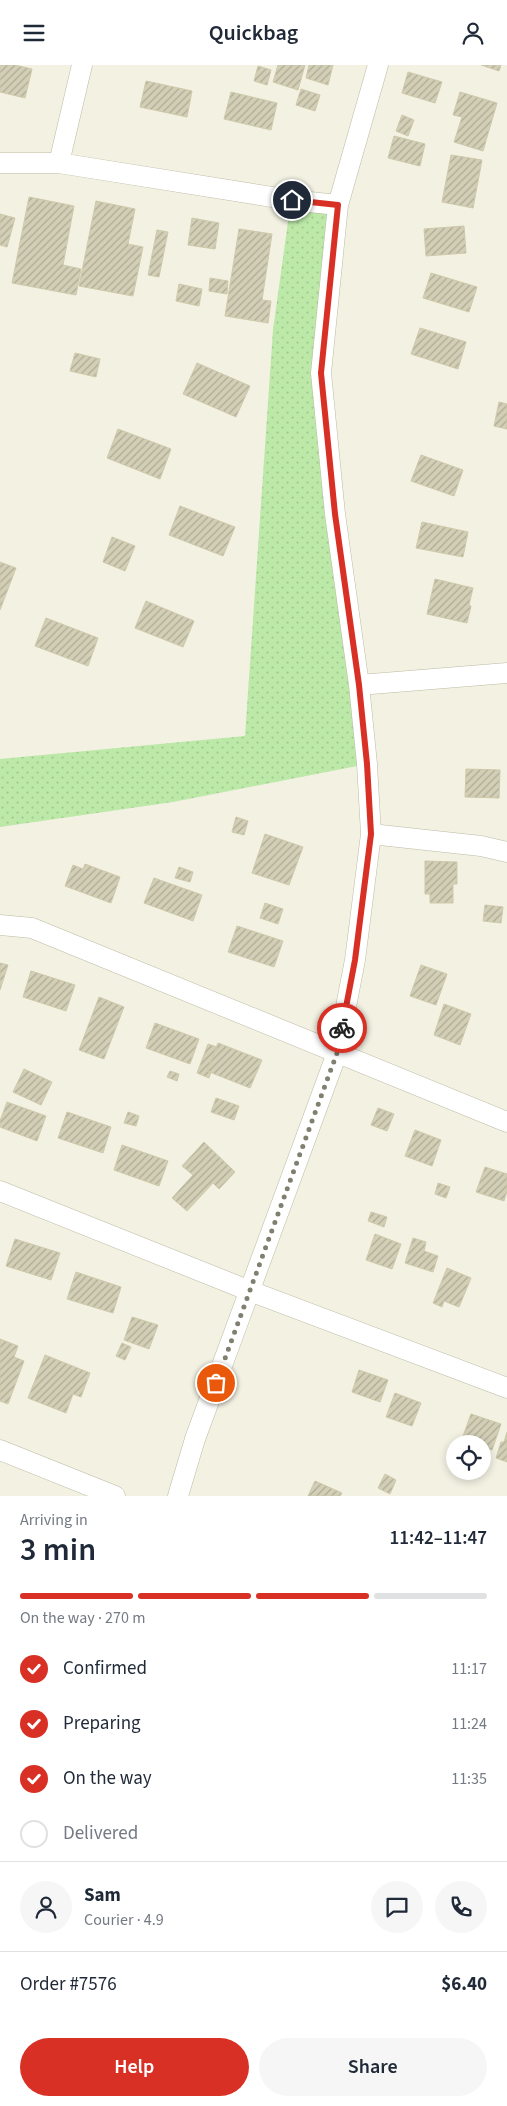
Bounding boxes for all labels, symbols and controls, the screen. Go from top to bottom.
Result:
text: Quickbag [209,17,298,49]
icon: menu [20,19,48,47]
icon: person [459,19,487,47]
pin [271,179,313,221]
icon: home [278,186,306,214]
courier [317,1003,367,1053]
icon: bike [328,1014,356,1042]
pin [195,1362,237,1404]
icon: bag [202,1369,230,1397]
map controls [446,1435,491,1480]
button: locate [446,1435,491,1480]
text: Arriving in [20,1509,88,1531]
text: 11:42–11:47 [389,1525,487,1552]
text: 3 min [20,1527,96,1573]
text: On the way · 270 m [20,1607,145,1629]
icon: check [20,1655,48,1683]
text: Confirmed [63,1655,147,1682]
text: 11:17 [451,1658,487,1680]
icon: check [20,1710,48,1738]
text: Preparing [63,1710,141,1737]
text: 11:24 [451,1713,487,1735]
icon: check [20,1765,48,1793]
text: On the way [63,1765,152,1792]
text: 11:35 [451,1768,487,1790]
text: Delivered [63,1820,138,1847]
button: person [20,1881,72,1933]
button: chat [371,1881,423,1933]
button: phone [435,1881,487,1933]
text: Sam [84,1882,121,1909]
text: Courier · 4.9 [84,1909,164,1931]
text: Order #7576 [20,1971,117,1998]
text: $6.40 [441,1971,487,1998]
button: Help [20,2038,249,2096]
button: Share [259,2038,487,2096]

